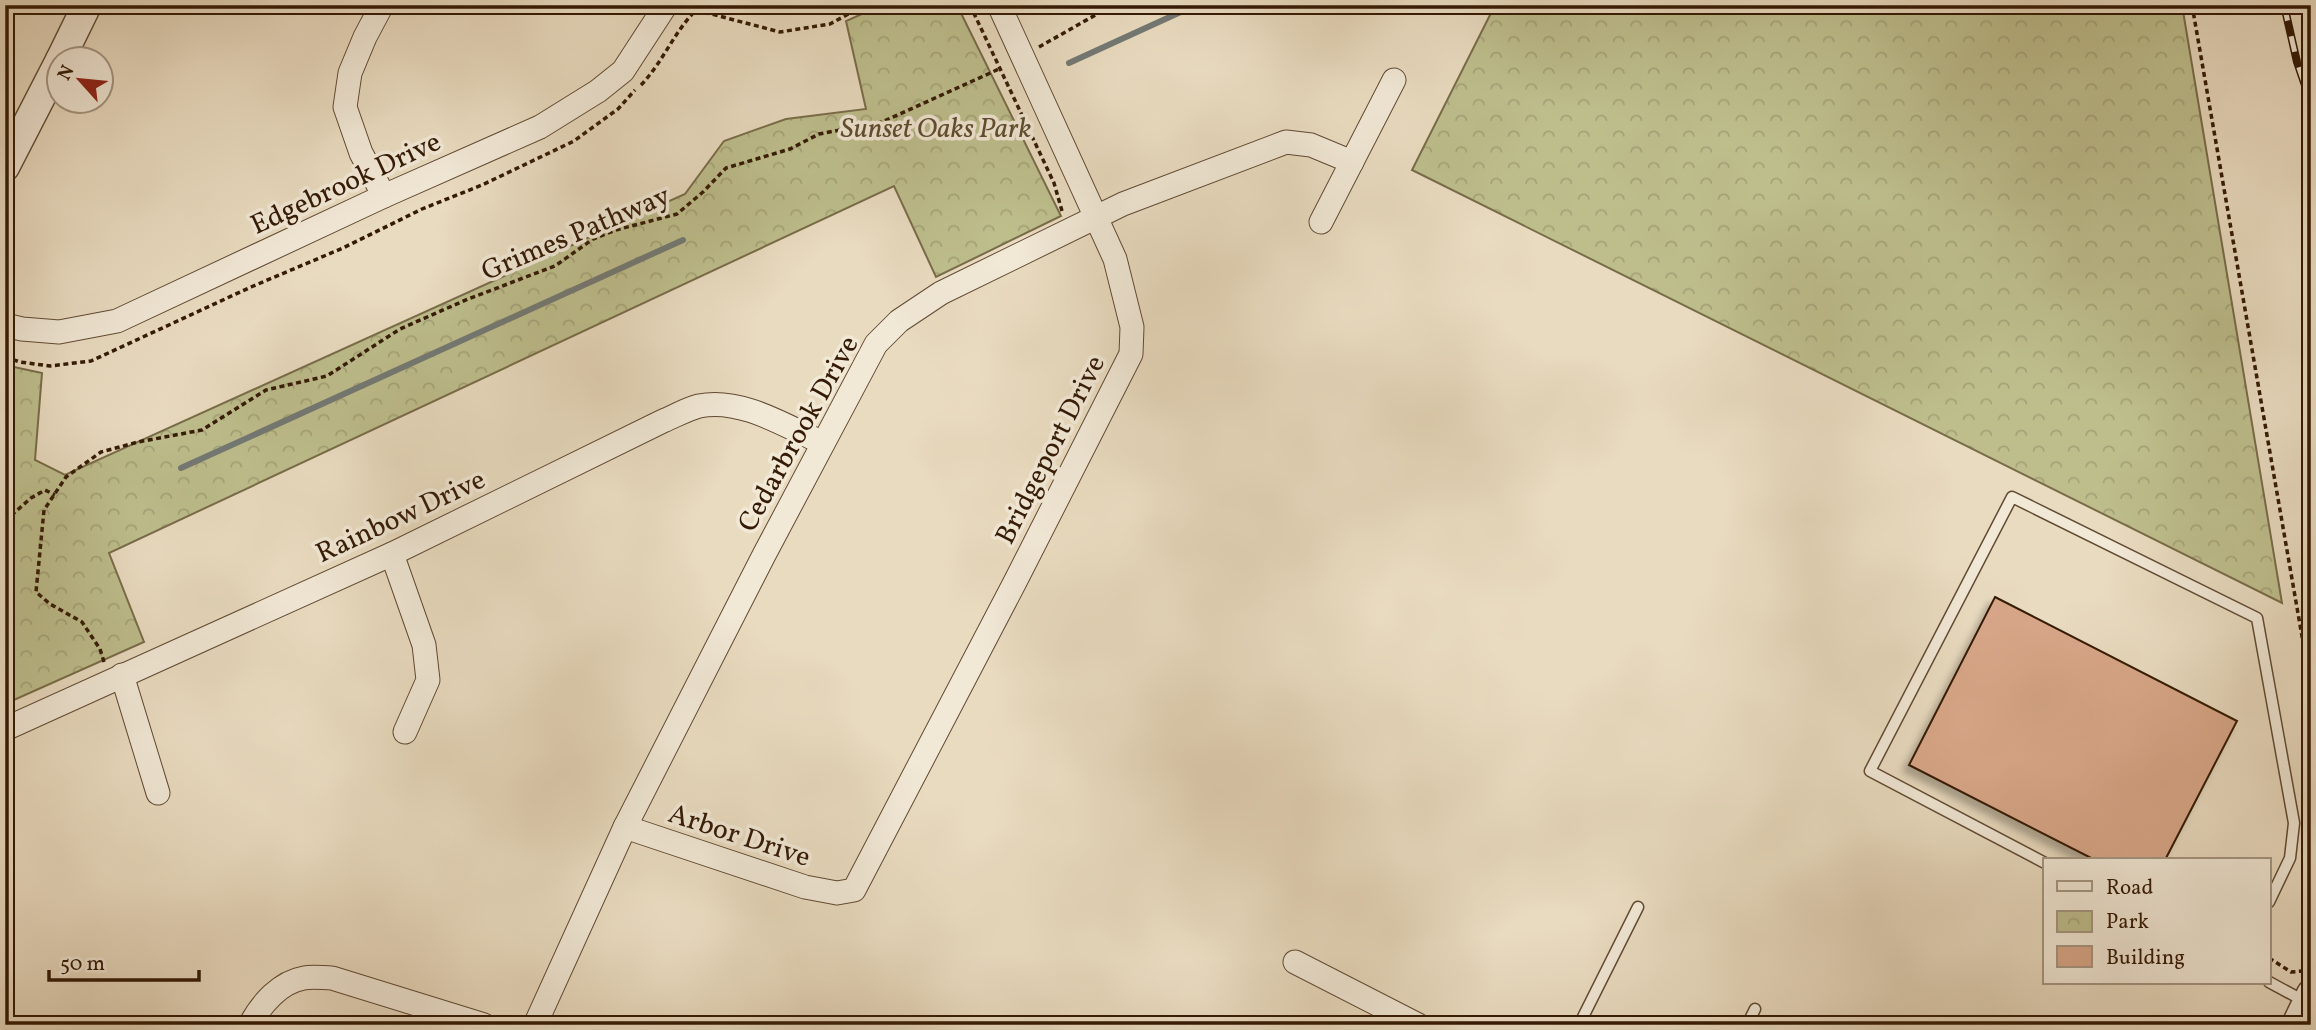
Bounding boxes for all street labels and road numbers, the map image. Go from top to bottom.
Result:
street label: Edgebrook Drive [244,123,448,245]
street label: Grimes Pathway [476,177,676,292]
street label: Cedarbrook Drive [729,329,869,539]
street label: Bridgeport Drive [987,349,1116,551]
street label: Rainbow Drive [310,461,492,574]
street label: Arbor Drive [663,795,815,878]

